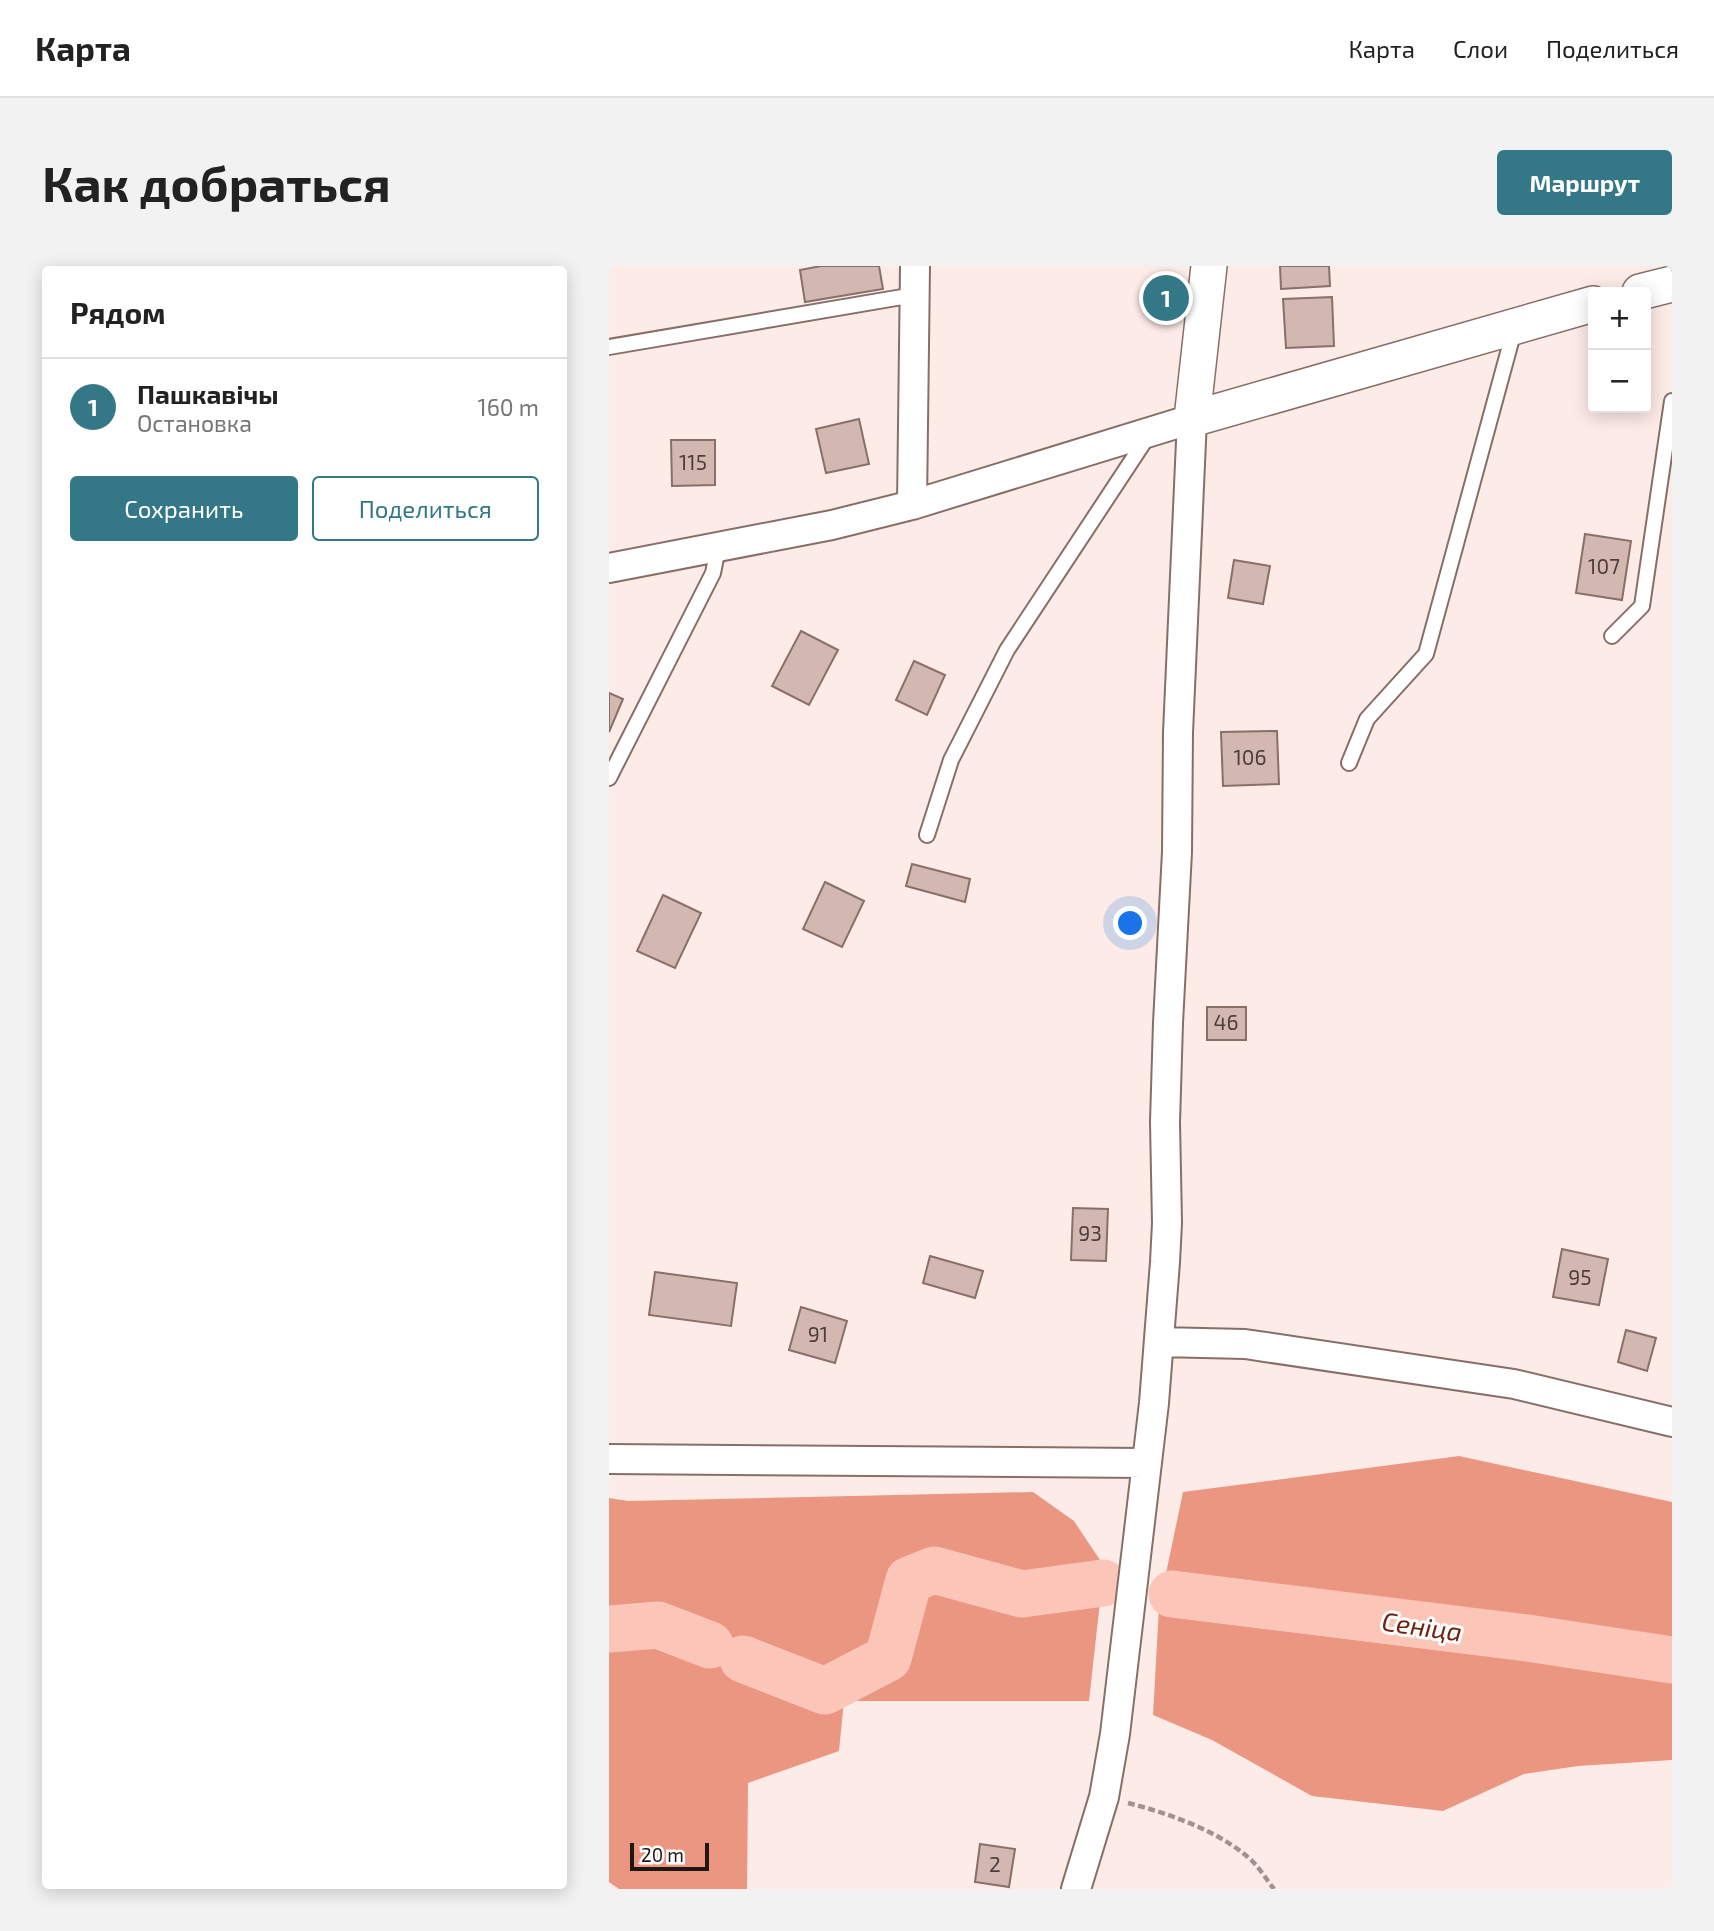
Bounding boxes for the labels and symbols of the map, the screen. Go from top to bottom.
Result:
pin: 1 [1143,272,1189,324]
house number: 115 [679,449,707,474]
house number: 107 [1588,553,1620,578]
house number: 106 [1233,744,1267,769]
your location [1113,906,1147,940]
house number: 46 [1214,1009,1238,1034]
house number: 93 [1078,1220,1102,1245]
house number: 95 [1568,1264,1592,1289]
house number: 91 [808,1321,828,1346]
water label: Сеніца [1380,1605,1464,1646]
scale bar [630,1840,709,1872]
house number: 2 [989,1851,1001,1876]

